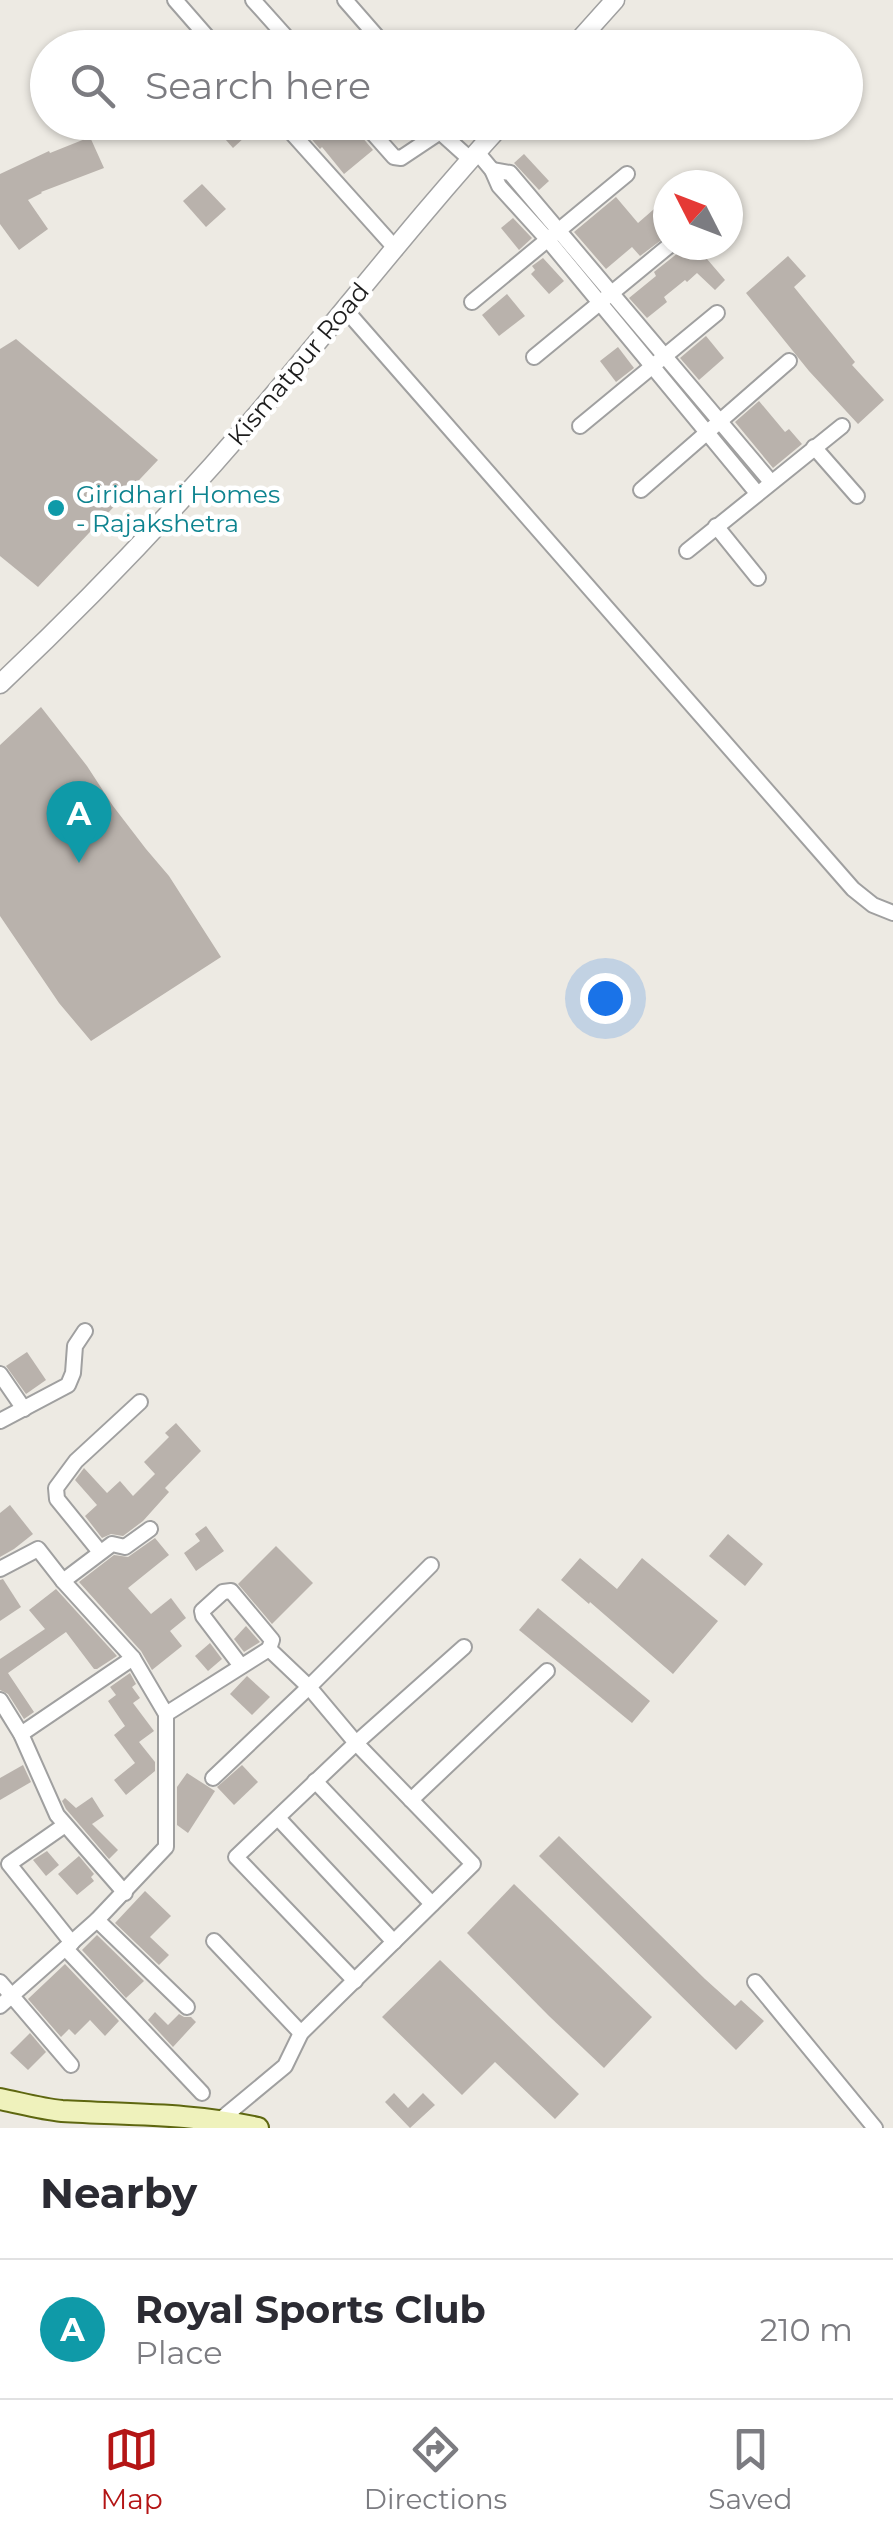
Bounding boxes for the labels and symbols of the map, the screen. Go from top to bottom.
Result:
north arrow [653,170,743,260]
street label: Kismatpur Road [221,276,375,452]
place label: Giridhari Homes - Rajakshetra [76,479,280,538]
marker: Giridhari Homes - Rajakshetra [45,497,67,519]
pin: A [46,780,112,863]
your location [580,973,631,1024]

